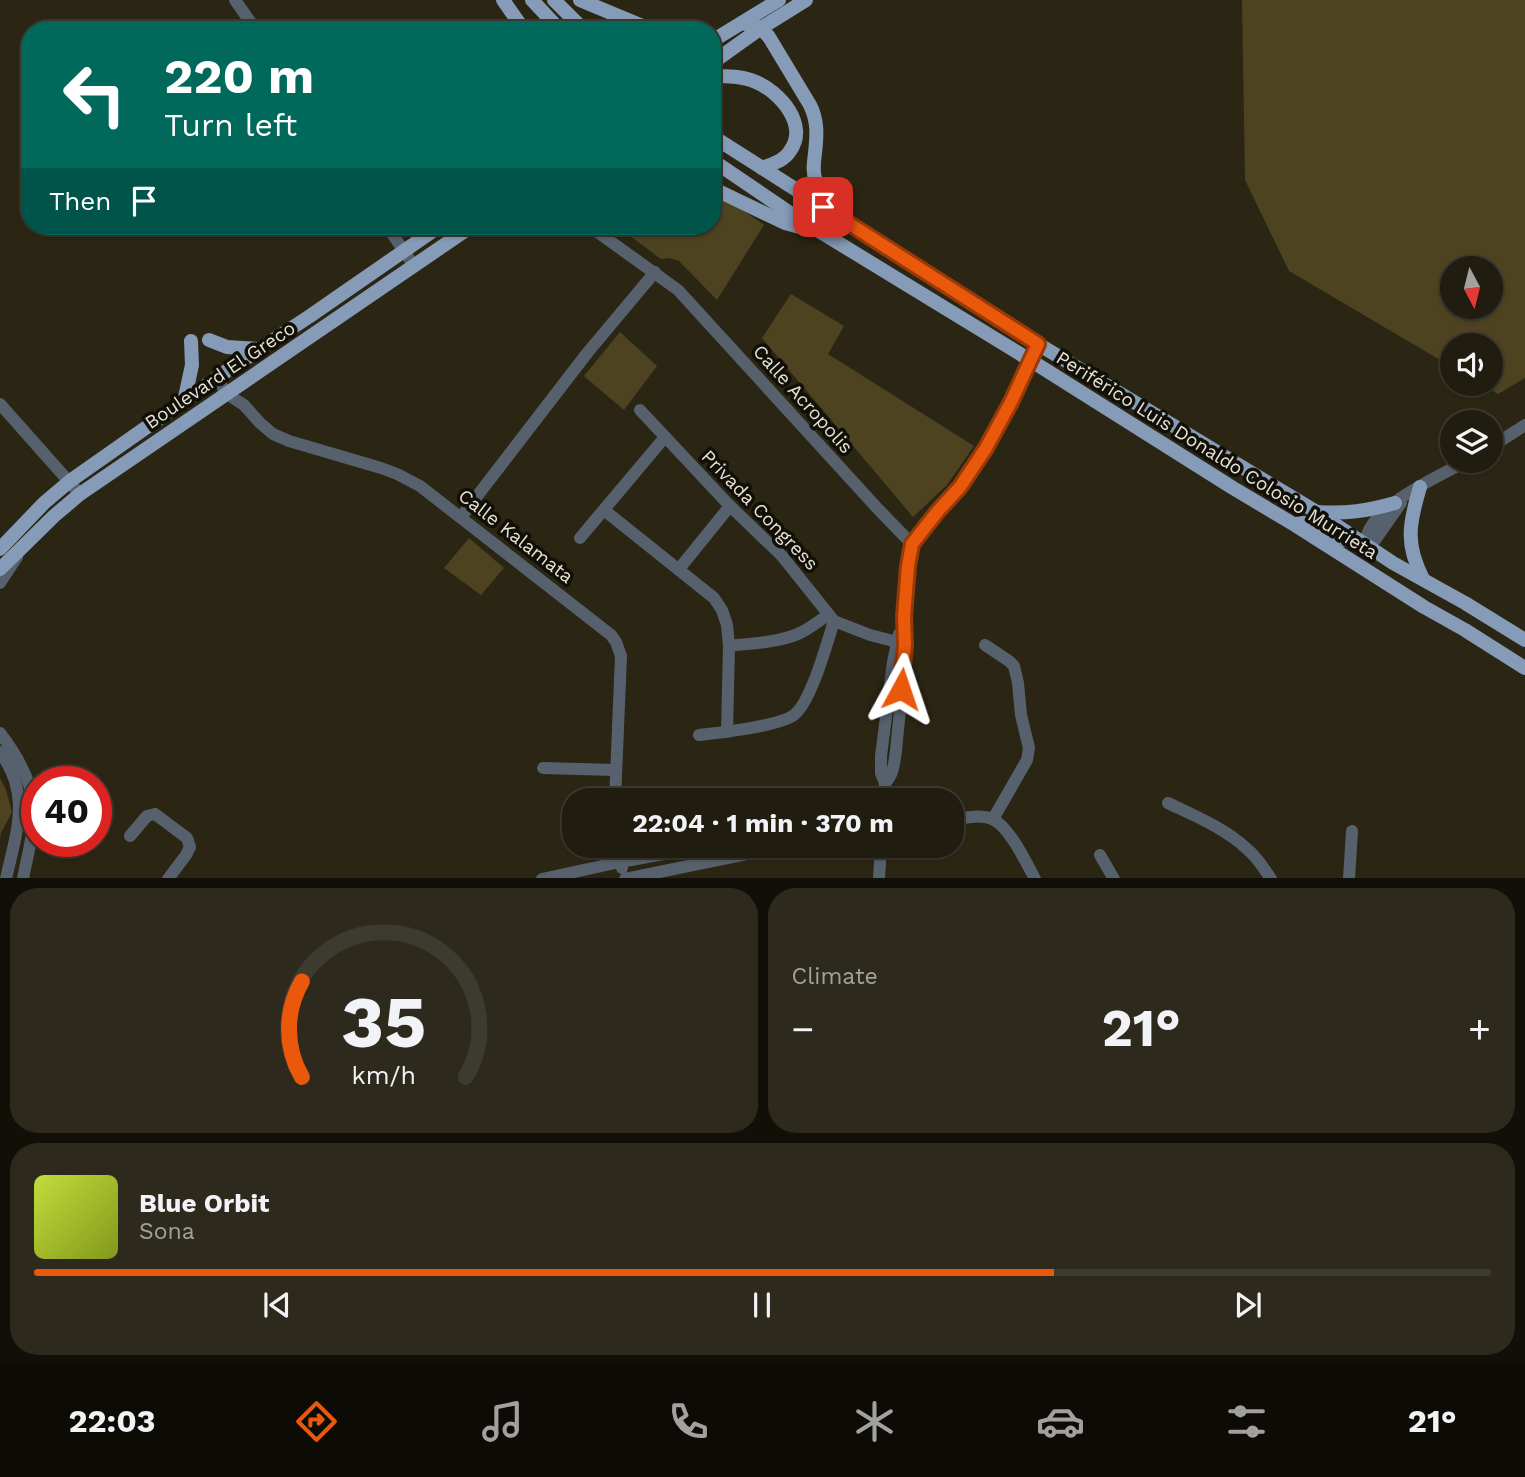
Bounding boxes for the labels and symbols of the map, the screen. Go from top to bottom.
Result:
pin [793,177,853,237]
north arrow [1440,256,1503,318]
street label: Boulevard El Greco [141,316,299,434]
street label: Calle Acropolis [748,340,858,458]
street label: Periférico Luis Donaldo Colosio Murrieta [1052,346,1382,564]
street label: Privada Congress [697,445,823,575]
street label: Calle Kalamata [454,484,578,588]
position arrow [864,652,938,726]
speed limit sign: 40 [21,766,112,857]

